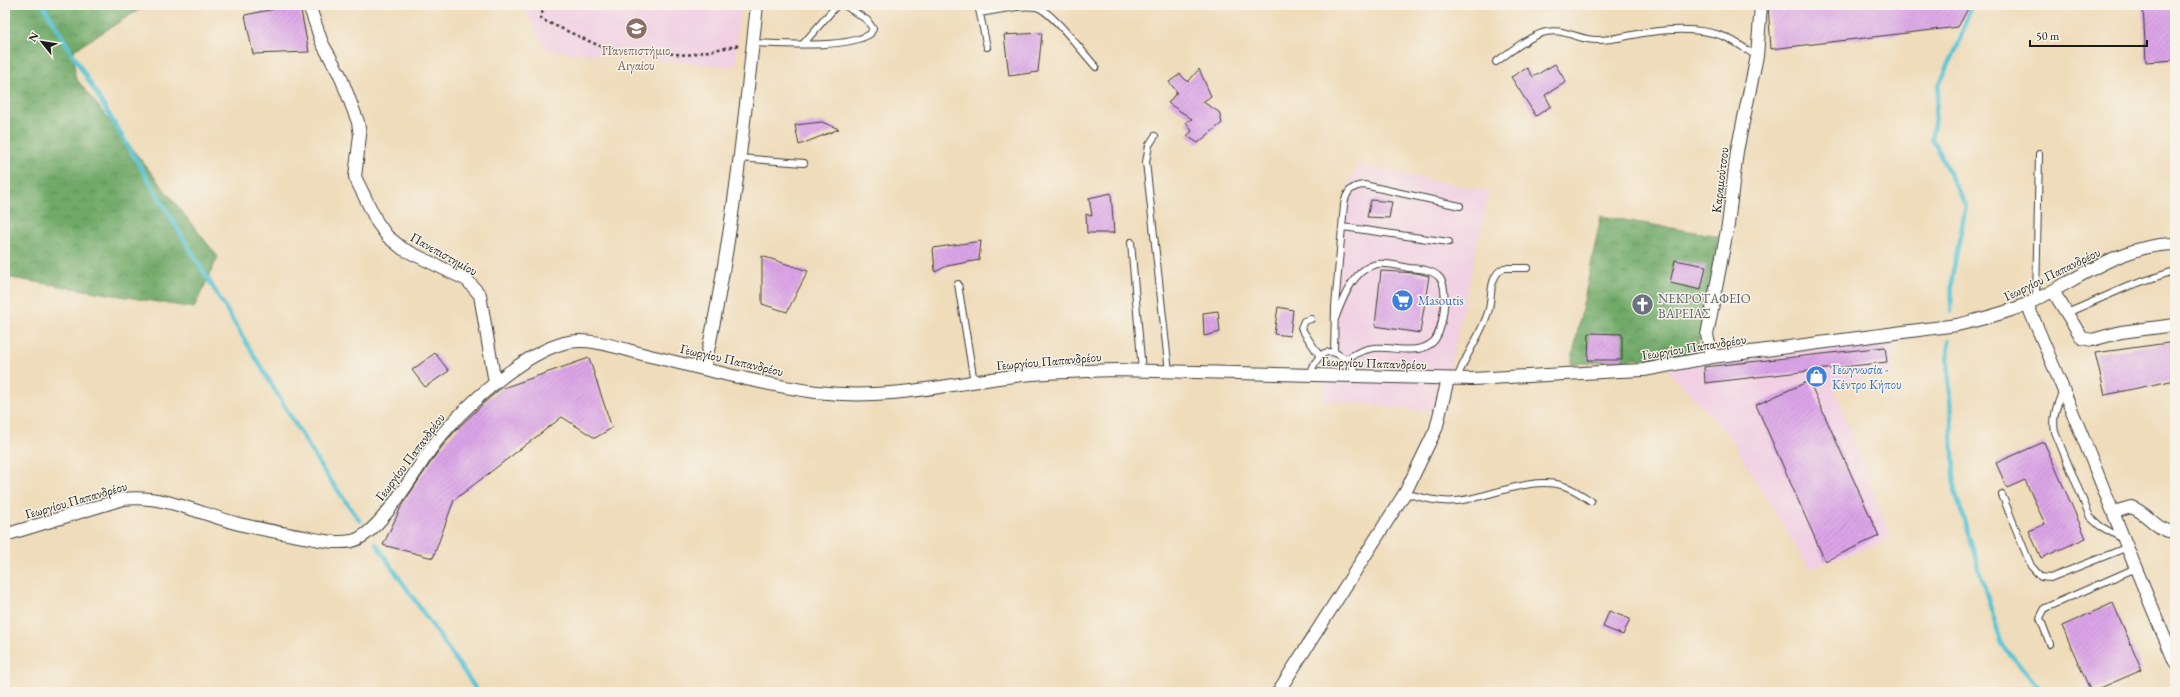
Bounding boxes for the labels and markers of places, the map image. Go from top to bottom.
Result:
school or university icon: Πανεπιστήμιο Αιγαίου [623,15,649,41]
place label: Πανεπιστήμιο Αιγαίου [602,42,670,74]
supermarket icon: Masoutis [1389,287,1415,313]
place label: ΝΕΚΡΟΤΑΦΕΙΟ ΒΑΡΕΙΑΣ [1658,290,1751,322]
place label: Masoutis [1418,292,1464,309]
church icon: ΝΕΚΡΟΤΑΦΕΙΟ ΒΑΡΕΙΑΣ [1629,292,1655,318]
place label: Γεωγνωσία - Κέντρο Κήπου [1832,361,1902,393]
shop icon: Γεωγνωσία - Κέντρο Κήπου [1804,363,1830,389]

